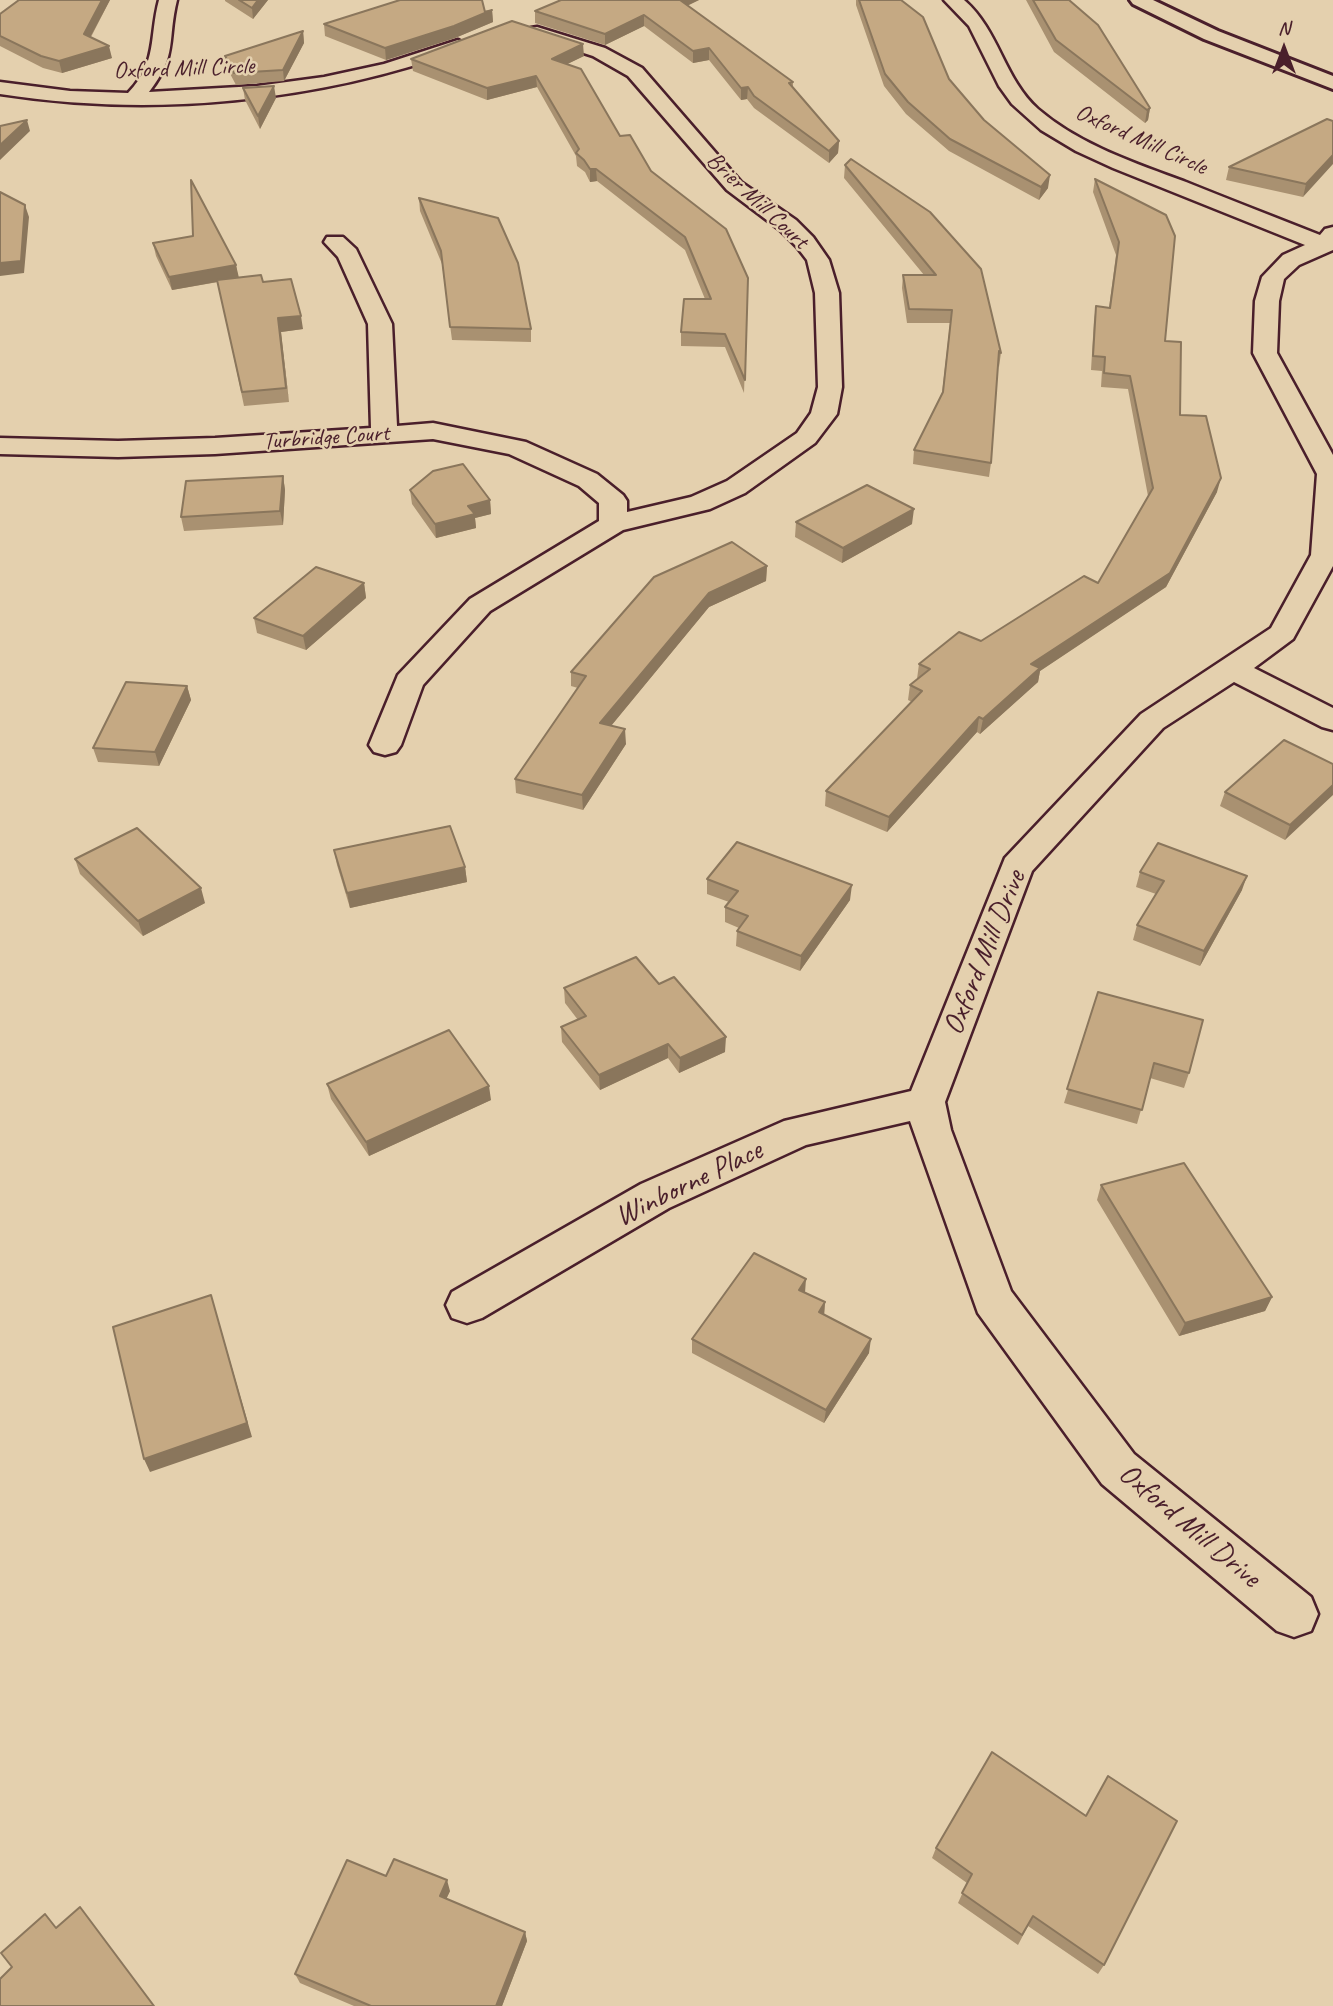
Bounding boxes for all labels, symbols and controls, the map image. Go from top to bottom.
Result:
north arrow [1249,14,1319,84]
text: N [1278,16,1290,40]
street label: Oxford Mill Circle [113,52,255,86]
street label: Oxford Mill Circle [1071,98,1211,182]
street label: Brier Mill Court [700,146,814,256]
street label: Turbridge Court [262,419,390,457]
street label: Oxford Mill Drive [936,866,1034,1040]
street label: Winborne Place [610,1133,768,1235]
street label: Oxford Mill Drive [1111,1456,1267,1596]

